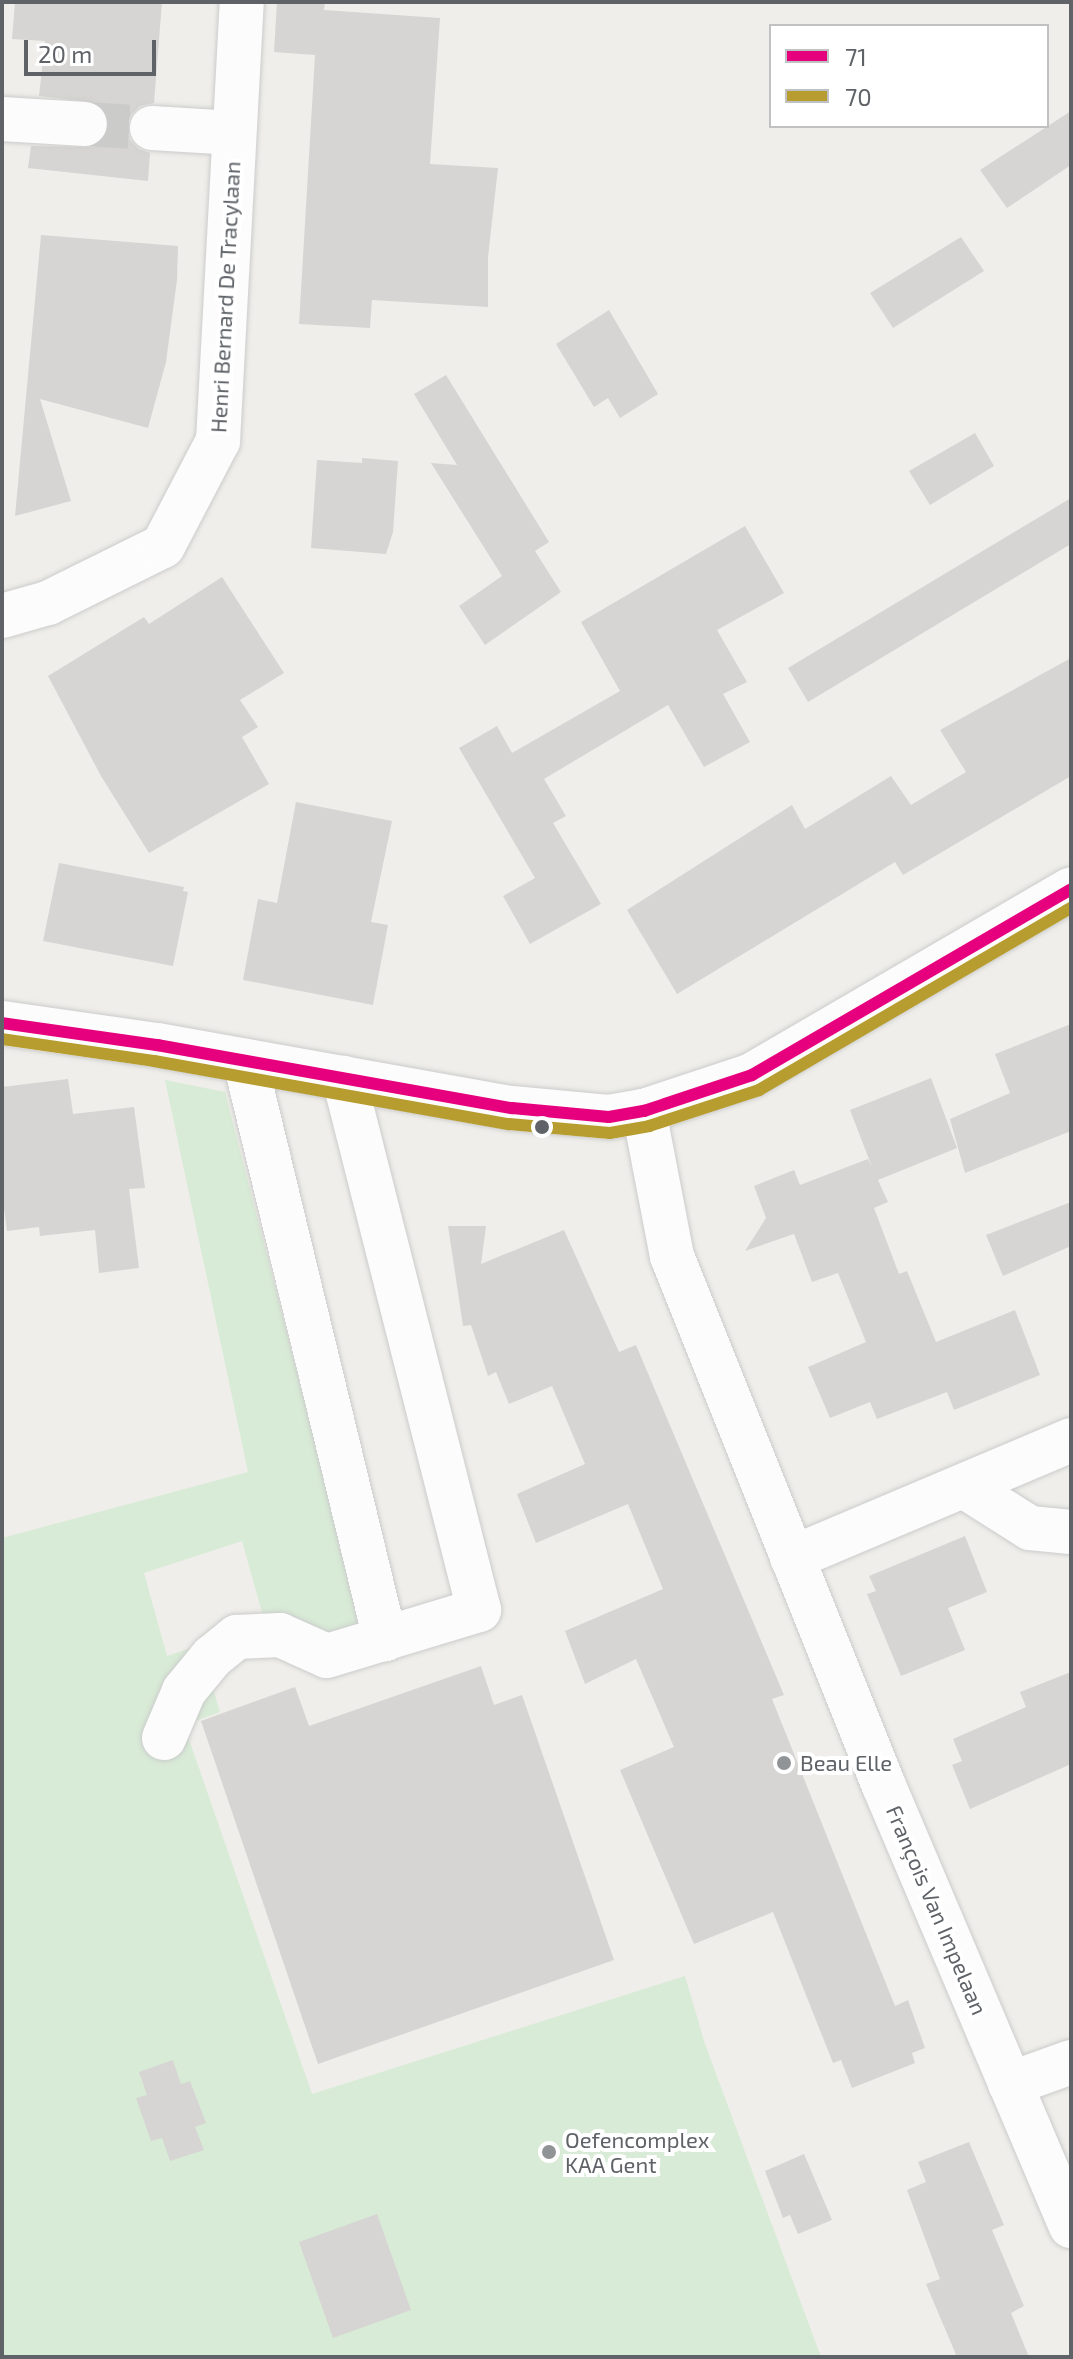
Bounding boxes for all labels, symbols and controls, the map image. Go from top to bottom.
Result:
scale bar [28,24,160,74]
legend [769,24,1049,128]
text: 20 m [38,39,92,68]
text: 71 [845,42,867,71]
text: 70 [845,82,872,111]
street label: Henri Bernard De Tracylaan [205,160,245,434]
unlabelled marker [534,1119,550,1135]
place label: Beau Elle [800,1750,892,1776]
marker: Beau Elle [775,1754,793,1772]
street label: François Van Impelaan [881,1801,993,2019]
place label: Oefencomplex KAA Gent [565,2126,709,2178]
marker: Oefencomplex KAA Gent [540,2143,558,2161]

